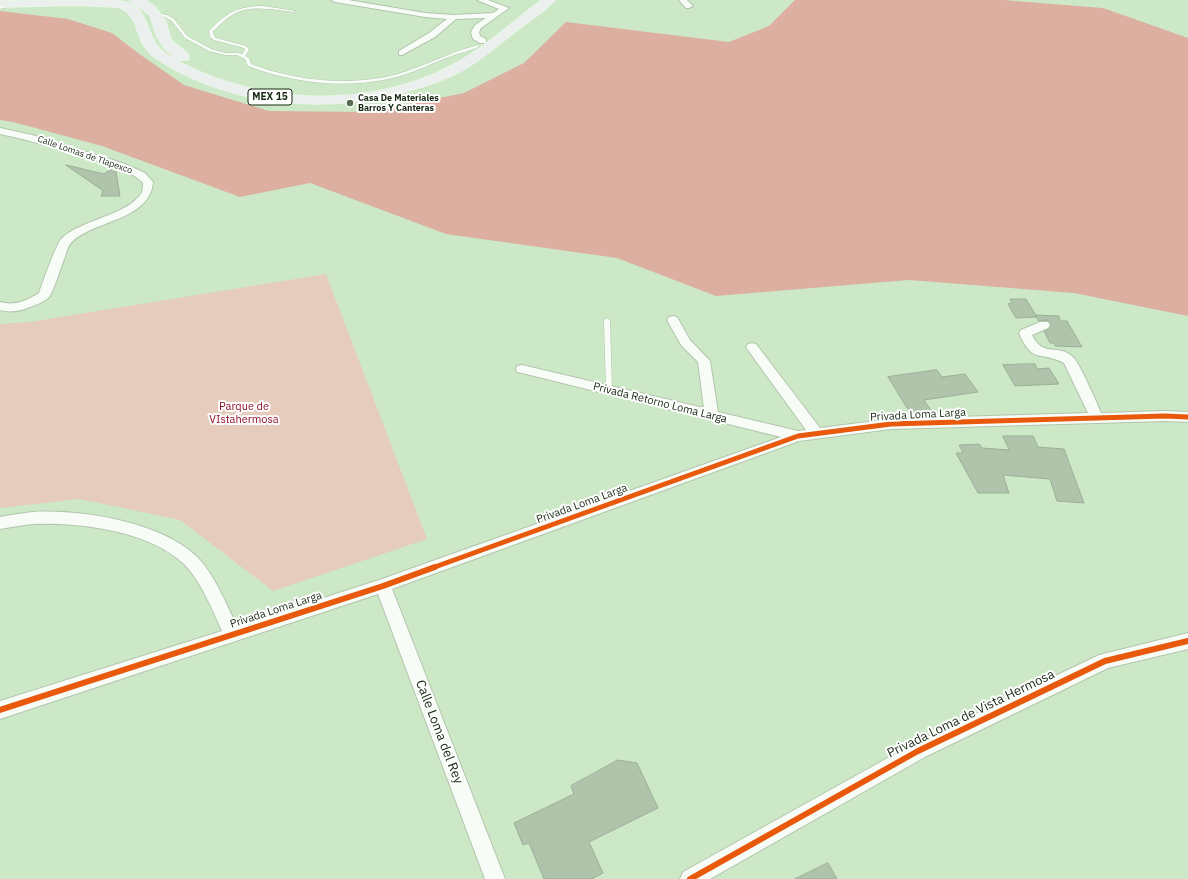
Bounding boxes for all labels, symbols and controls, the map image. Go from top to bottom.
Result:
road number: MEX 15 [248,89,292,105]
place label: Casa De Materiales Barros Y Canteras [358,93,439,114]
marker: Casa De Materiales Barros Y Canteras [345,98,355,108]
street label: Calle Lomas de Tlapexco [36,134,134,176]
street label: Privada Retorno Loma Larga [592,380,728,426]
park label: Parque de VIstahermosa [209,400,279,426]
street label: Privada Loma Larga [870,406,966,424]
street label: Privada Loma Larga [535,481,629,527]
street label: Privada Loma Larga [228,589,324,631]
street label: Privada Loma de Vista Hermosa [885,667,1057,761]
street label: Calle Loma del Rey [412,678,466,786]

